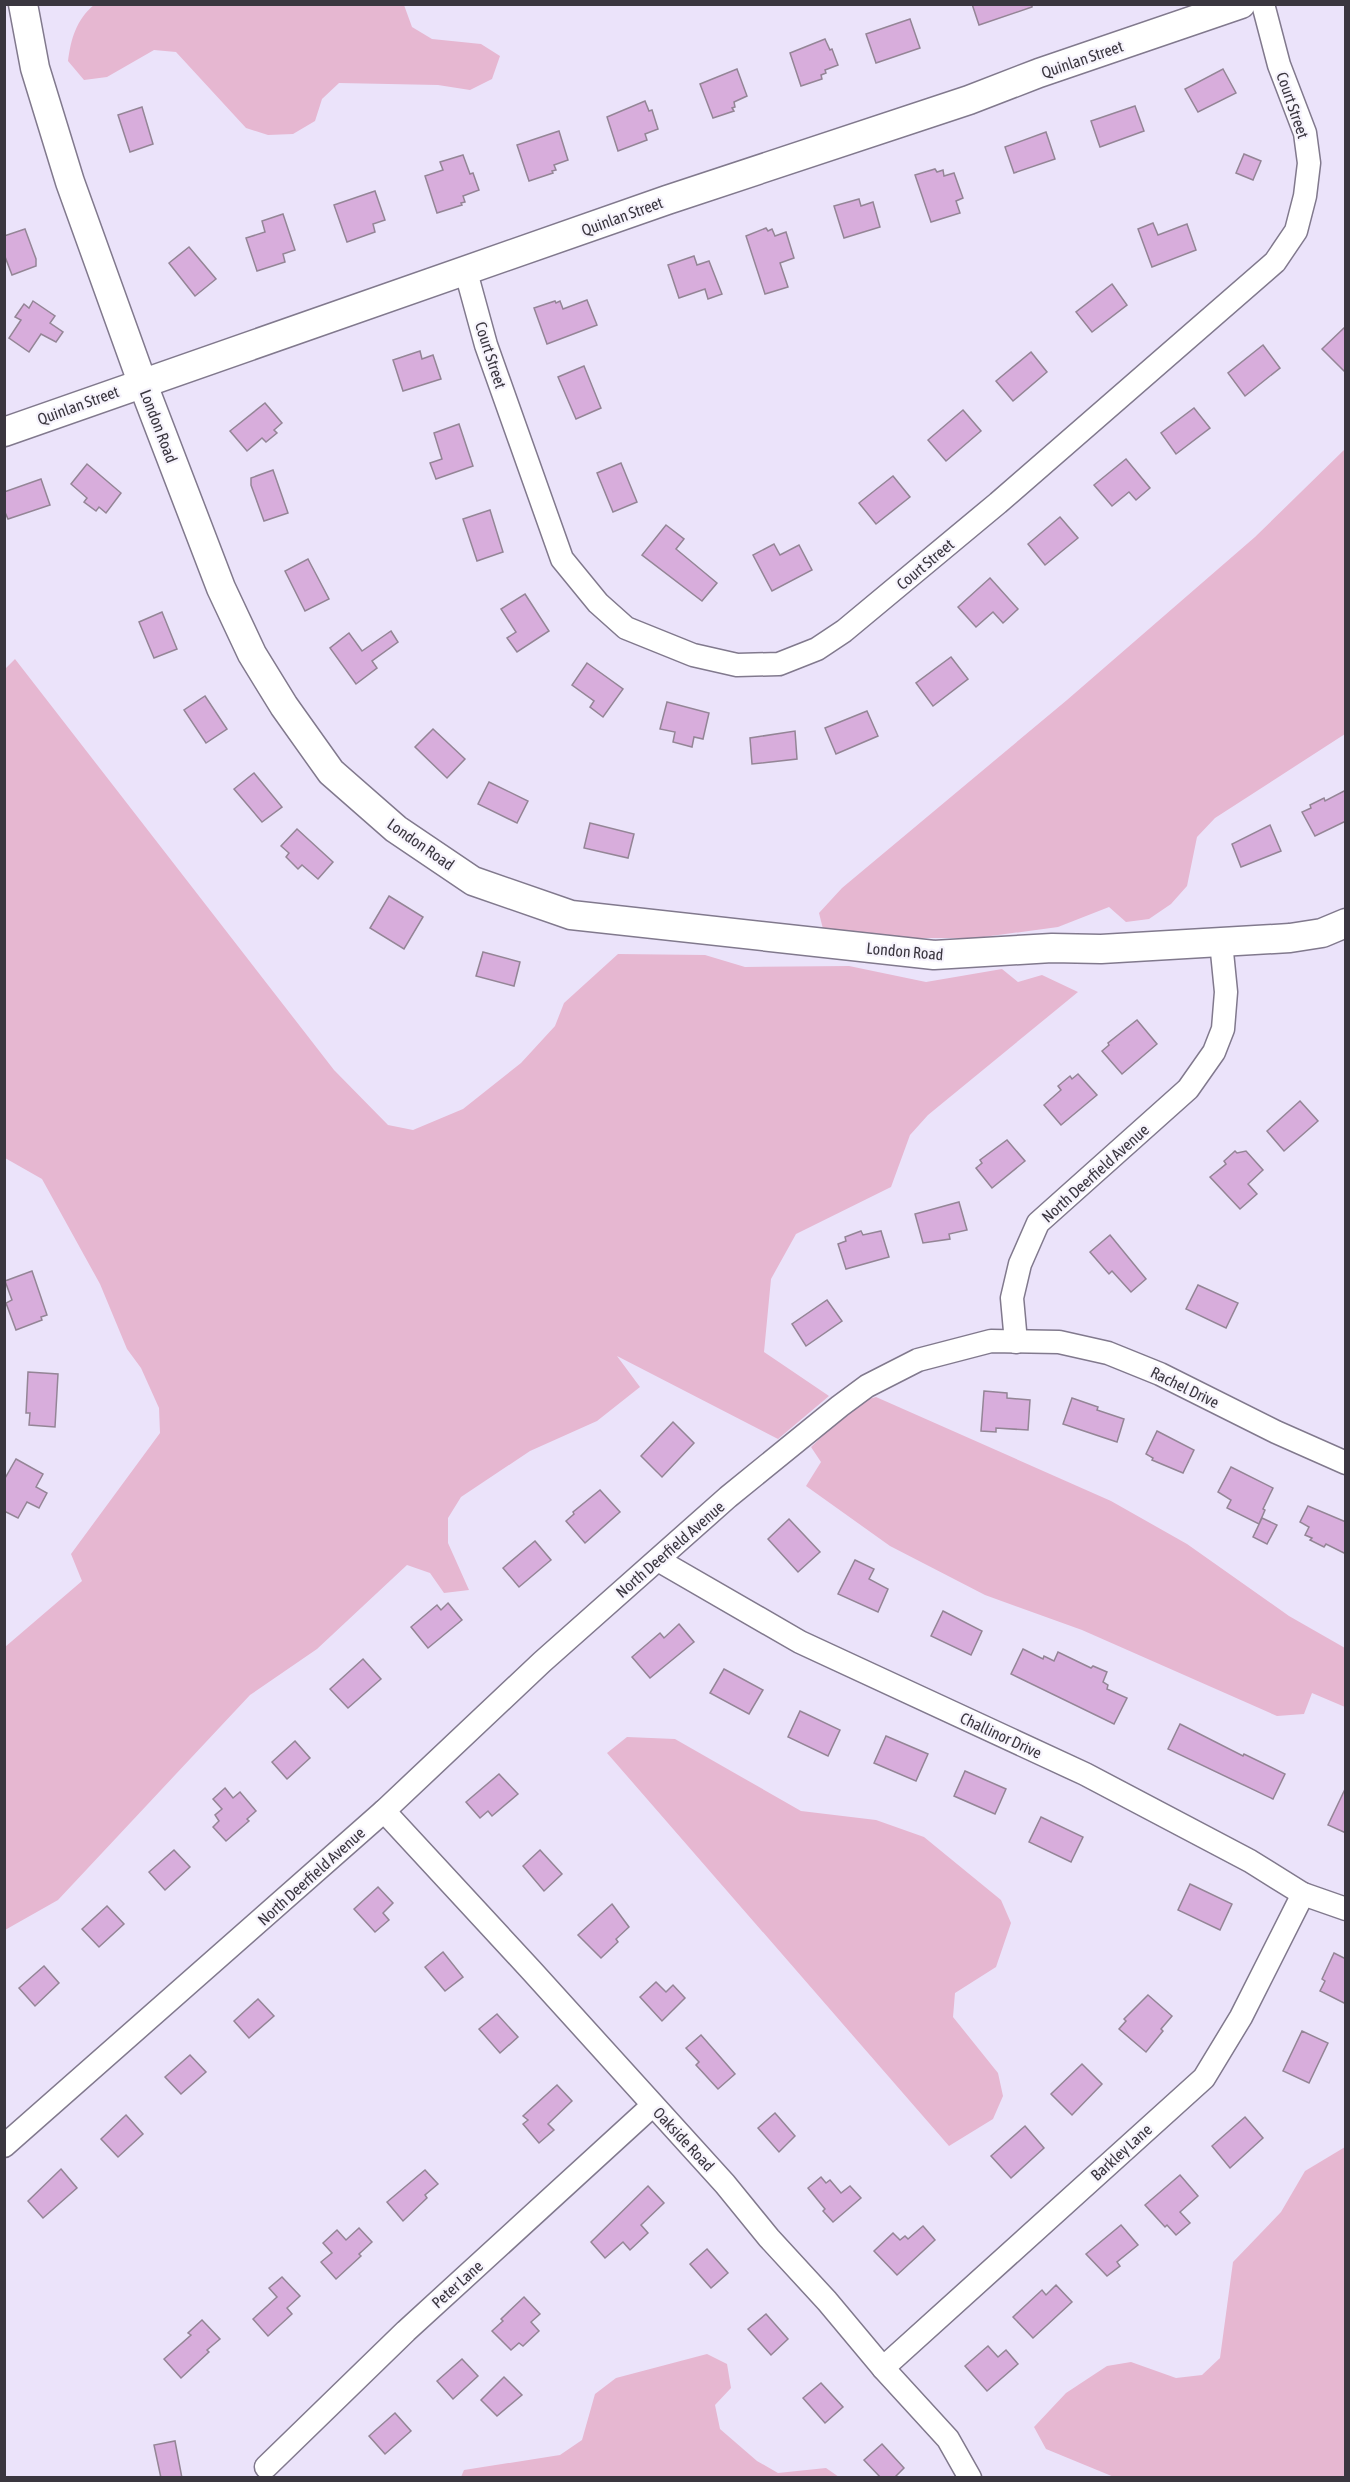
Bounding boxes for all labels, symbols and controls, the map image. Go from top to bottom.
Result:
street label: Quinlan Street [1039,36,1126,81]
street label: Court Street [1273,69,1313,141]
street label: Quinlan Street [579,193,665,239]
street label: Court Street [472,319,510,391]
street label: Quinlan Street [35,382,121,428]
street label: London Road [137,387,181,465]
street label: Court Street [893,535,957,593]
street label: London Road [384,815,458,873]
street label: London Road [866,939,944,963]
street label: North Deerfield Avenue [1038,1120,1152,1226]
street label: Rachel Drive [1148,1363,1222,1411]
street label: North Deerfield Avenue [612,1497,728,1601]
street label: Challinor Drive [957,1708,1045,1762]
street label: North Deerfield Avenue [254,1823,368,1929]
street label: Oakside Road [650,2103,718,2175]
street label: Barkley Lane [1087,2120,1156,2185]
street label: Peter Lane [428,2256,486,2312]

